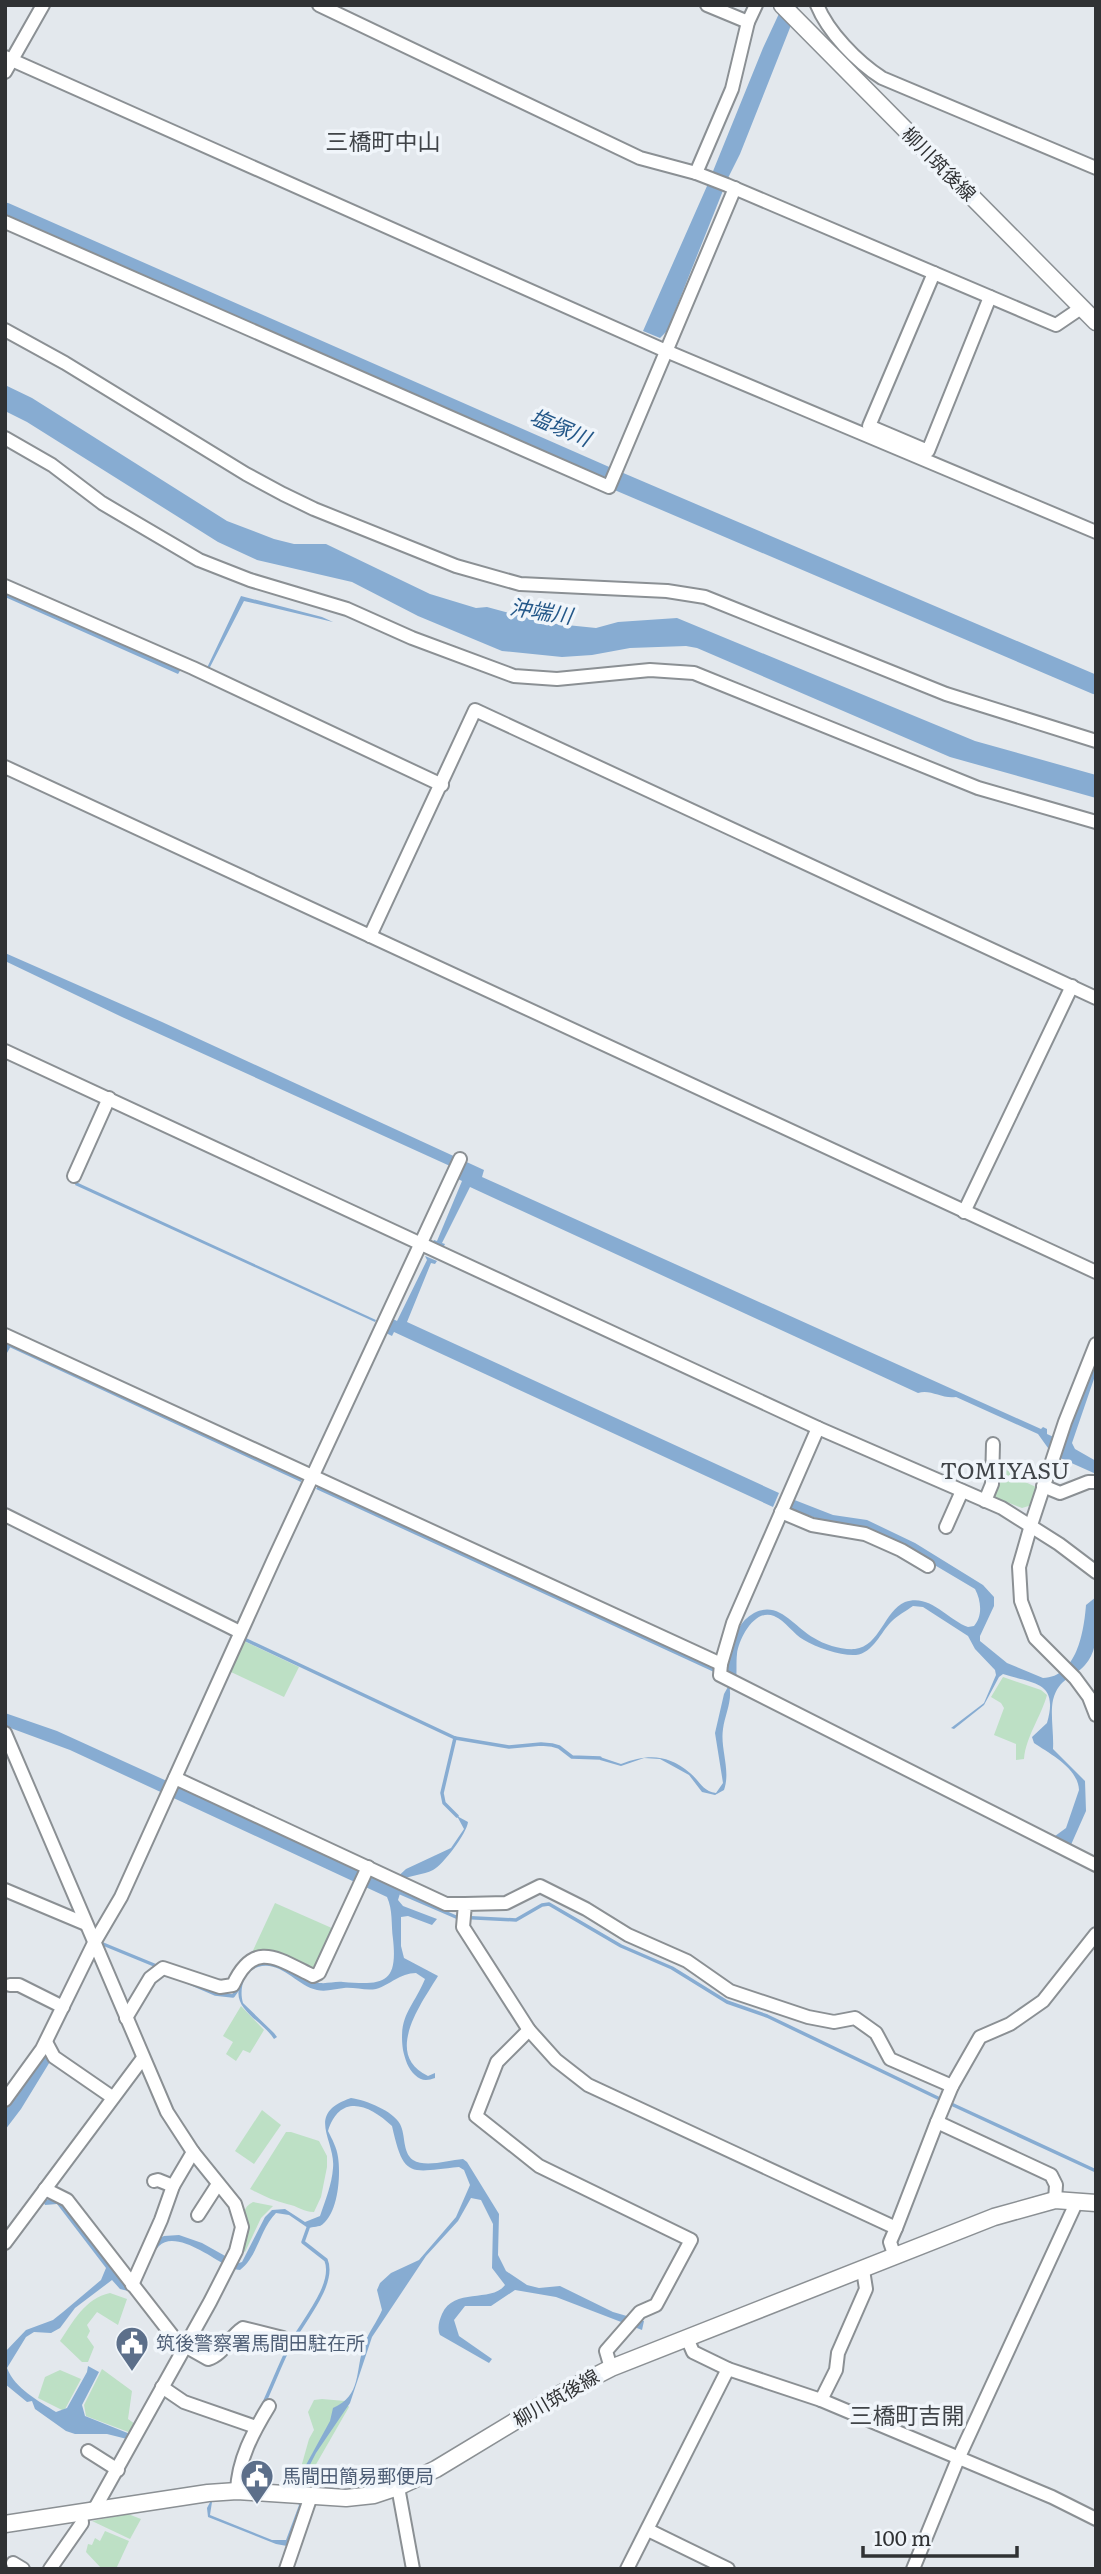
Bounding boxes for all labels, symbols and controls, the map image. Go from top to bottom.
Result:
street label: 柳川筑後線 [896,120,983,207]
district label: 三橋町中山 [326,123,441,157]
water label: 塩塚川 [526,399,598,453]
water label: 沖端川 [508,589,577,630]
district label: TOMIYASU [940,1452,1070,1486]
public building icon: 筑後警察署馬間田駐在所 [113,2324,151,2373]
place label: 筑後警察署馬間田駐在所 [156,2328,365,2356]
street label: 柳川筑後線 [507,2361,604,2433]
district label: 三橋町吉開 [850,2397,965,2431]
public building icon: 馬間田簡易郵便局 [238,2457,276,2506]
place label: 馬間田簡易郵便局 [282,2461,434,2489]
scale bar [863,2514,1017,2558]
text: 100 m [874,2521,931,2552]

